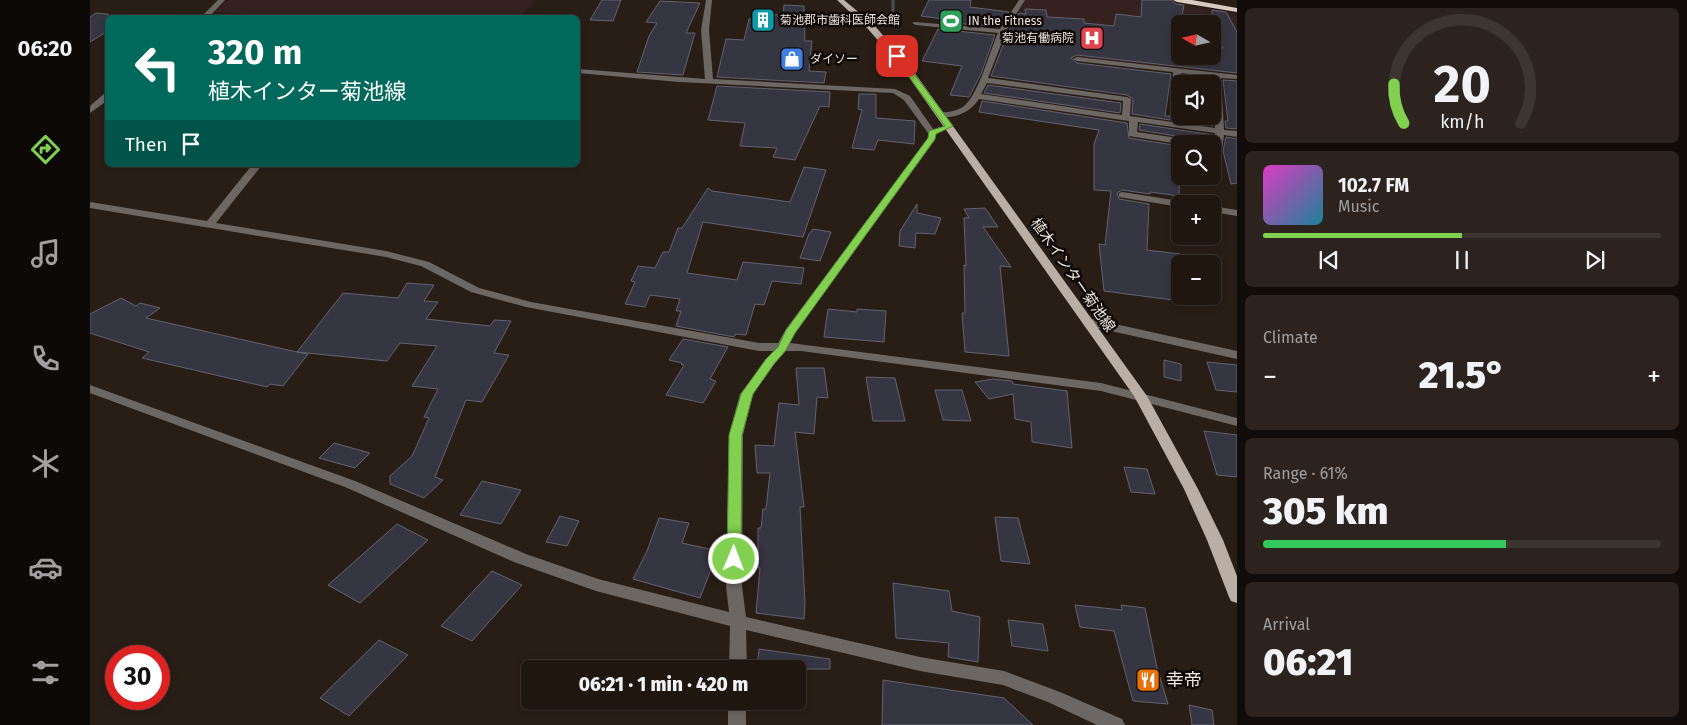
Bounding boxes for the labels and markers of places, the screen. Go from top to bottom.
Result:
building icon: 菊池郡市歯科医師会館 [750,7,776,33]
sports icon: IN the Fitness [938,8,964,34]
place label: 菊池郡市歯科医師会館 [780,13,900,27]
place label: IN the Fitness [968,14,1042,28]
hospital icon: 菊池有働病院 [1079,25,1105,51]
place label: 菊池有働病院 [1002,31,1074,45]
pin [876,35,918,77]
shop icon: ダイソー [779,46,805,72]
place label: ダイソー [810,52,858,66]
restaurant icon: 幸帝 [1135,667,1161,693]
place label: 幸帝 [1166,669,1202,691]

